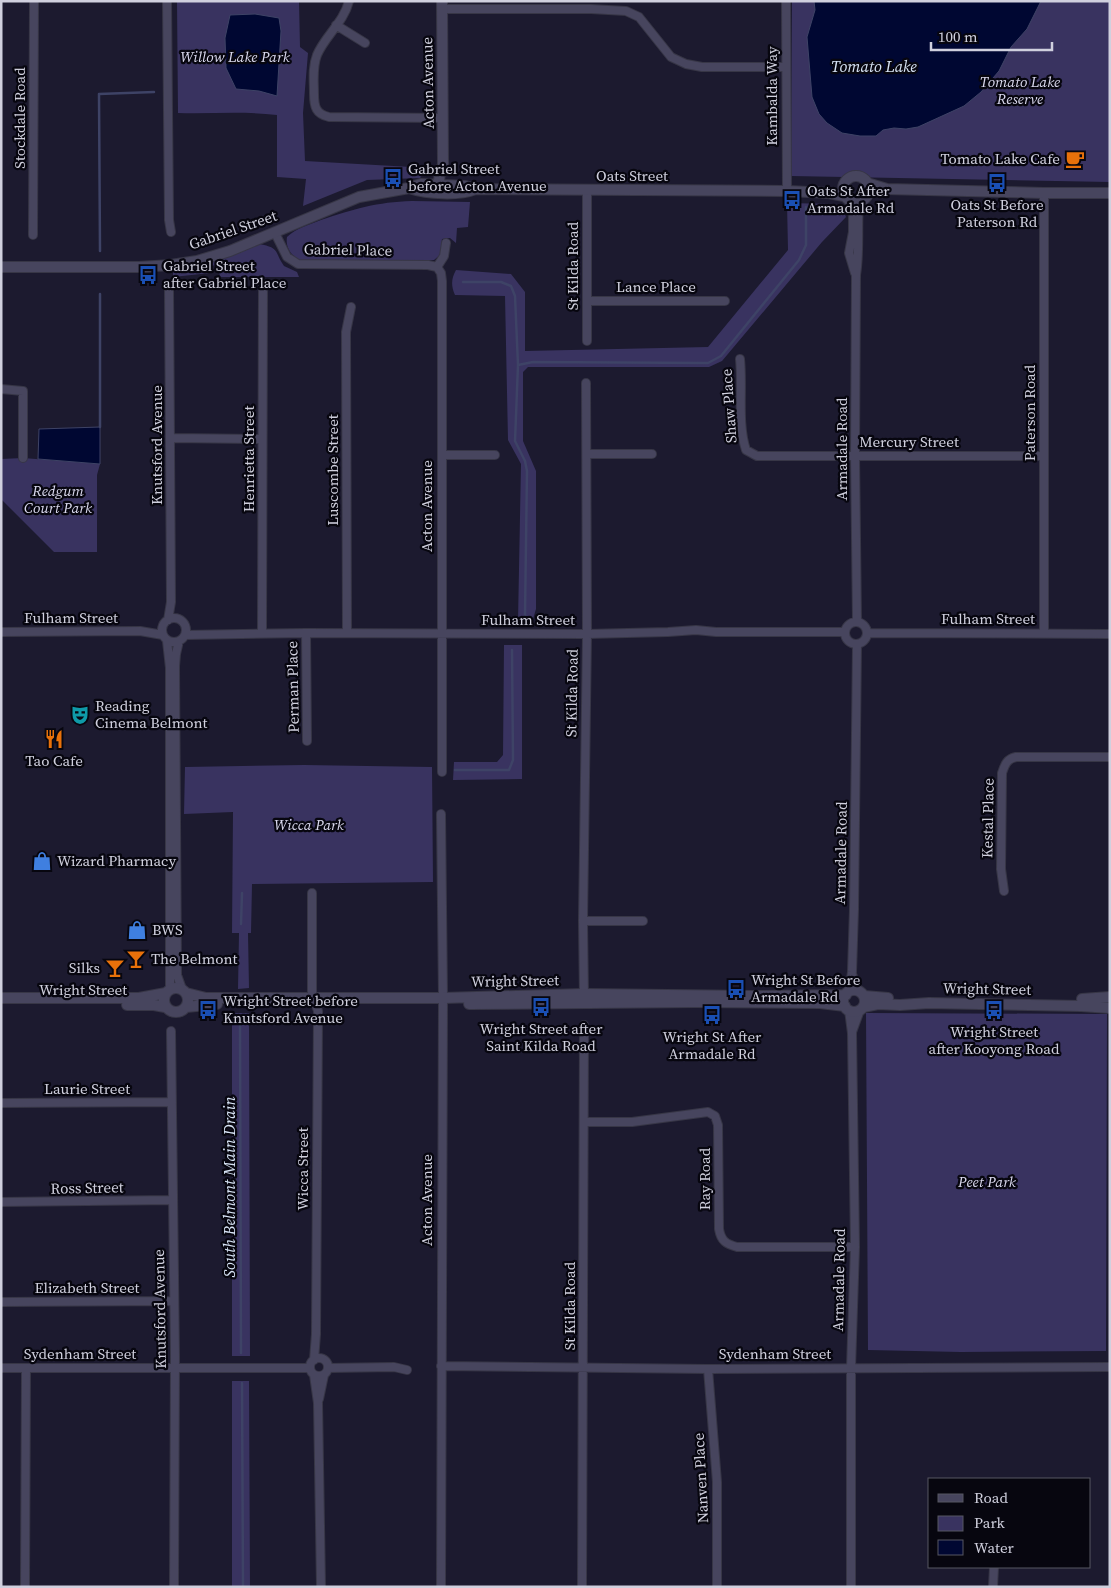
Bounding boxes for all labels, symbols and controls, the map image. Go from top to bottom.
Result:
scale bar [931,20,1052,52]
text: 100 m [938,26,978,47]
street label: Acton Avenue [416,37,439,129]
park label: Willow Lake Park [180,46,291,67]
street label: Kambalda Way [761,46,782,146]
water label: Tomato Lake [831,55,917,77]
street label: Stockdale Road [9,67,30,169]
park label: Tomato Lake Reserve [980,71,1060,109]
place label: Tomato Lake Cafe [941,148,1060,169]
cafe icon: Tomato Lake Cafe [1064,148,1086,170]
place label: Gabriel Street before Acton Avenue [408,158,547,196]
street label: Oats Street [596,165,668,186]
bus stop icon: Gabriel Street before Acton Avenue [382,167,404,189]
bus stop icon: Oats St Before Paterson Rd [986,172,1008,194]
place label: Oats St After Armadale Rd [807,180,895,218]
bus stop icon: Oats St After Armadale Rd [781,189,803,211]
place label: Oats St Before Paterson Rd [950,194,1044,232]
street label: Gabriel Street [186,205,280,254]
street label: St Kilda Road [562,221,583,310]
street label: Gabriel Place [304,238,393,261]
place label: Gabriel Street after Gabriel Place [163,255,287,293]
bus stop icon: Gabriel Street after Gabriel Place [137,264,159,286]
street label: Lance Place [616,276,696,297]
street label: Paterson Road [1019,364,1040,461]
street label: Shaw Place [715,368,742,444]
street label: Knutsford Avenue [146,385,167,505]
street label: Armadale Road [831,397,852,501]
street label: Henrietta Street [238,406,259,512]
street label: Luscombe Street [322,414,343,526]
street label: Mercury Street [859,431,959,452]
street label: Acton Avenue [416,460,437,552]
park label: Redgum Court Park [24,480,93,518]
street label: Fulham Street [24,607,118,628]
street label: Fulham Street [941,608,1035,629]
street label: Fulham Street [481,609,575,630]
street label: Perman Place [281,641,304,733]
street label: St Kilda Road [560,648,583,737]
place label: Reading Cinema Belmont [95,695,207,733]
theatre icon: Reading Cinema Belmont [69,704,91,726]
restaurant icon: Tao Cafe [43,728,65,750]
place label: Tao Cafe [25,750,83,771]
street label: Kestal Place [976,777,999,858]
street label: Armadale Road [829,801,852,905]
park label: Wicca Park [274,814,345,835]
shop icon: Wizard Pharmacy [31,850,53,872]
place label: Wizard Pharmacy [57,850,176,871]
shop icon: BWS [126,919,148,941]
place label: BWS [152,919,183,940]
bar icon: The Belmont [125,948,147,970]
place label: The Belmont [151,948,237,969]
place label: Silks [69,957,100,978]
bar icon: Silks [104,957,126,979]
street label: Wright Street [471,969,559,992]
place label: Wright St Before Armadale Rd [751,969,861,1007]
street label: Wright Street [943,977,1031,1000]
bus stop icon: Wright St Before Armadale Rd [725,978,747,1000]
street label: Wright Street [39,979,127,1000]
place label: Wright Street before Knutsford Avenue [223,990,358,1028]
bus stop icon: Wright Street after Saint Kilda Road [530,996,552,1018]
bus stop icon: Wright Street before Knutsford Avenue [197,999,219,1021]
bus stop icon: Wright Street after Kooyong Road [983,999,1005,1021]
bus stop icon: Wright St After Armadale Rd [701,1004,723,1026]
place label: Wright Street after Saint Kilda Road [480,1018,603,1056]
place label: Wright Street after Kooyong Road [929,1021,1060,1059]
place label: Wright St After Armadale Rd [663,1026,762,1064]
street label: Laurie Street [44,1078,130,1099]
water label: South Belmont Main Drain [218,1096,240,1278]
street label: Wicca Street [292,1127,313,1211]
street label: Ray Road [694,1147,715,1210]
street label: Acton Avenue [416,1154,437,1246]
park label: Peet Park [957,1171,1017,1192]
street label: Ross Street [50,1176,124,1199]
street label: Armadale Road [827,1228,850,1332]
street label: Knutsford Avenue [148,1249,171,1369]
street label: St Kilda Road [559,1261,580,1350]
street label: Elizabeth Street [35,1277,140,1298]
street label: Sydenham Street [24,1343,136,1364]
street label: Sydenham Street [719,1343,831,1364]
street label: Nanven Place [688,1432,713,1524]
legend [928,1478,1091,1568]
text: Road [974,1487,1008,1508]
text: Park [974,1512,1006,1533]
text: Water [974,1537,1015,1558]

